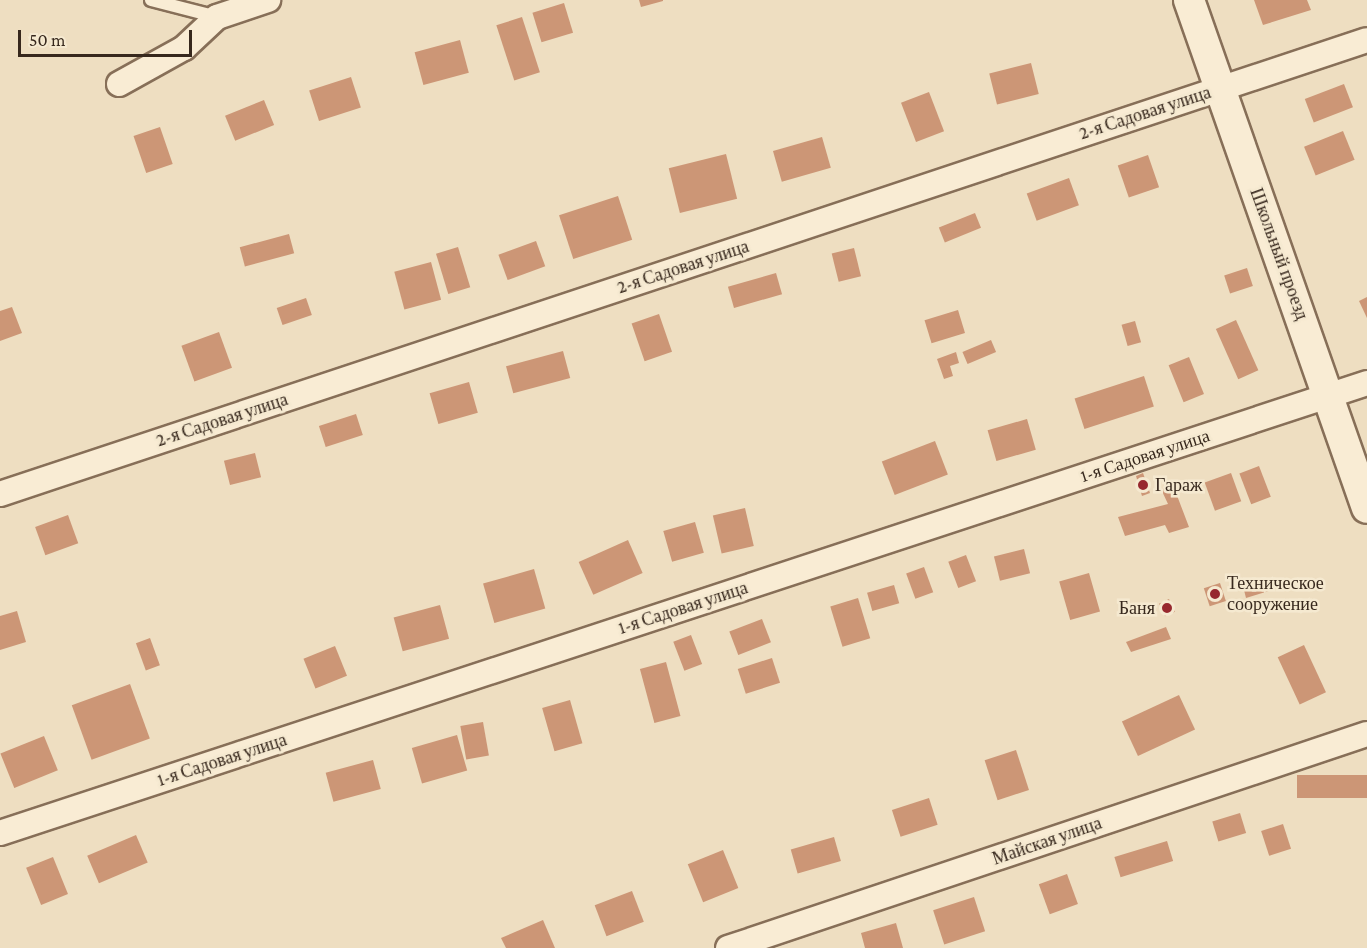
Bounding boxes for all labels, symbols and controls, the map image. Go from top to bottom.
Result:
scale bar [21,18,195,56]
text: 50 m [29,30,66,50]
street label: 2-я Садовая улица [1076,82,1214,144]
street label: Школьный проезд [1245,185,1313,323]
street label: 2-я Садовая улица [614,236,752,298]
street label: 2-я Садовая улица [153,389,291,451]
street label: 1-я Садовая улица [1078,425,1212,487]
place label: Гараж [1155,474,1202,496]
marker: Гараж [1136,478,1150,492]
place label: Техническое сооружение [1227,573,1324,616]
street label: 1-я Садовая улица [616,577,750,639]
marker: Техническое сооружение [1208,587,1222,601]
place label: Баня [1119,597,1155,619]
marker: Баня [1160,601,1174,615]
street label: 1-я Садовая улица [155,729,289,791]
street label: Майская улица [990,812,1104,870]

